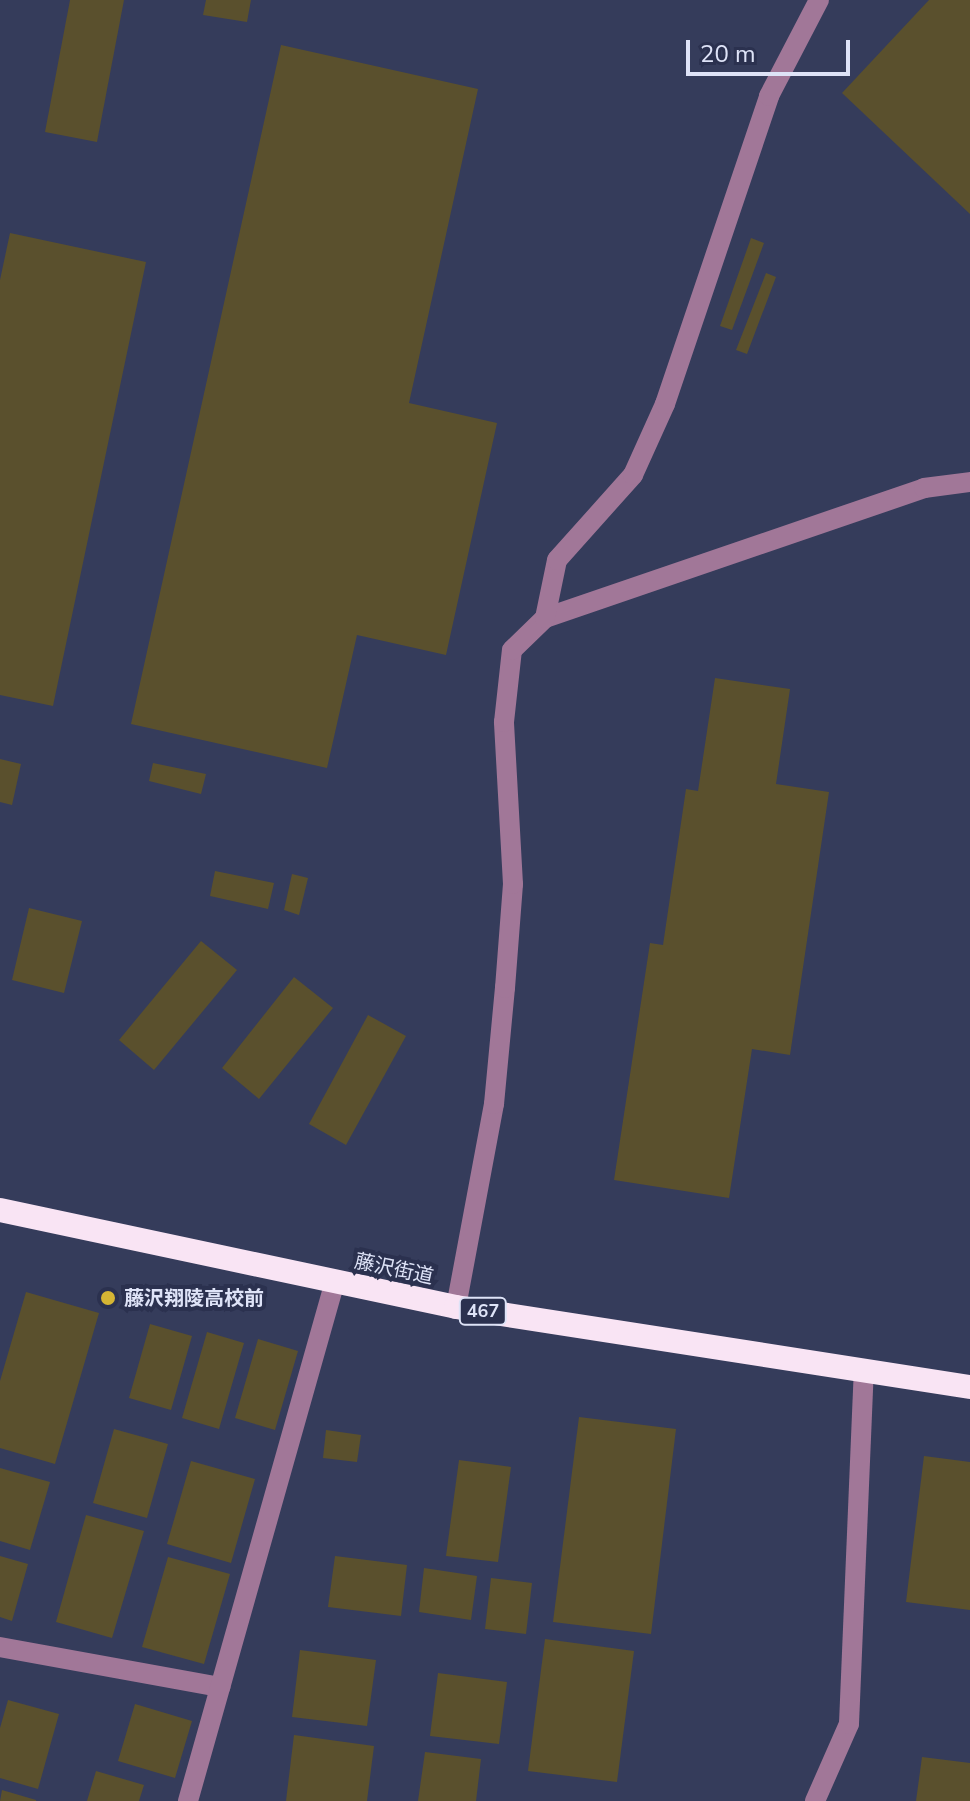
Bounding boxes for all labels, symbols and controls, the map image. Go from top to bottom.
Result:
scale bar [690,24,854,74]
text: 20 m [700,38,756,70]
street label: 藤沢街道 [352,1249,436,1289]
place label: 藤沢翔陵高校前 [124,1286,264,1310]
marker: 藤沢翔陵高校前 [99,1289,117,1307]
road number: 467 [457,1297,509,1325]

